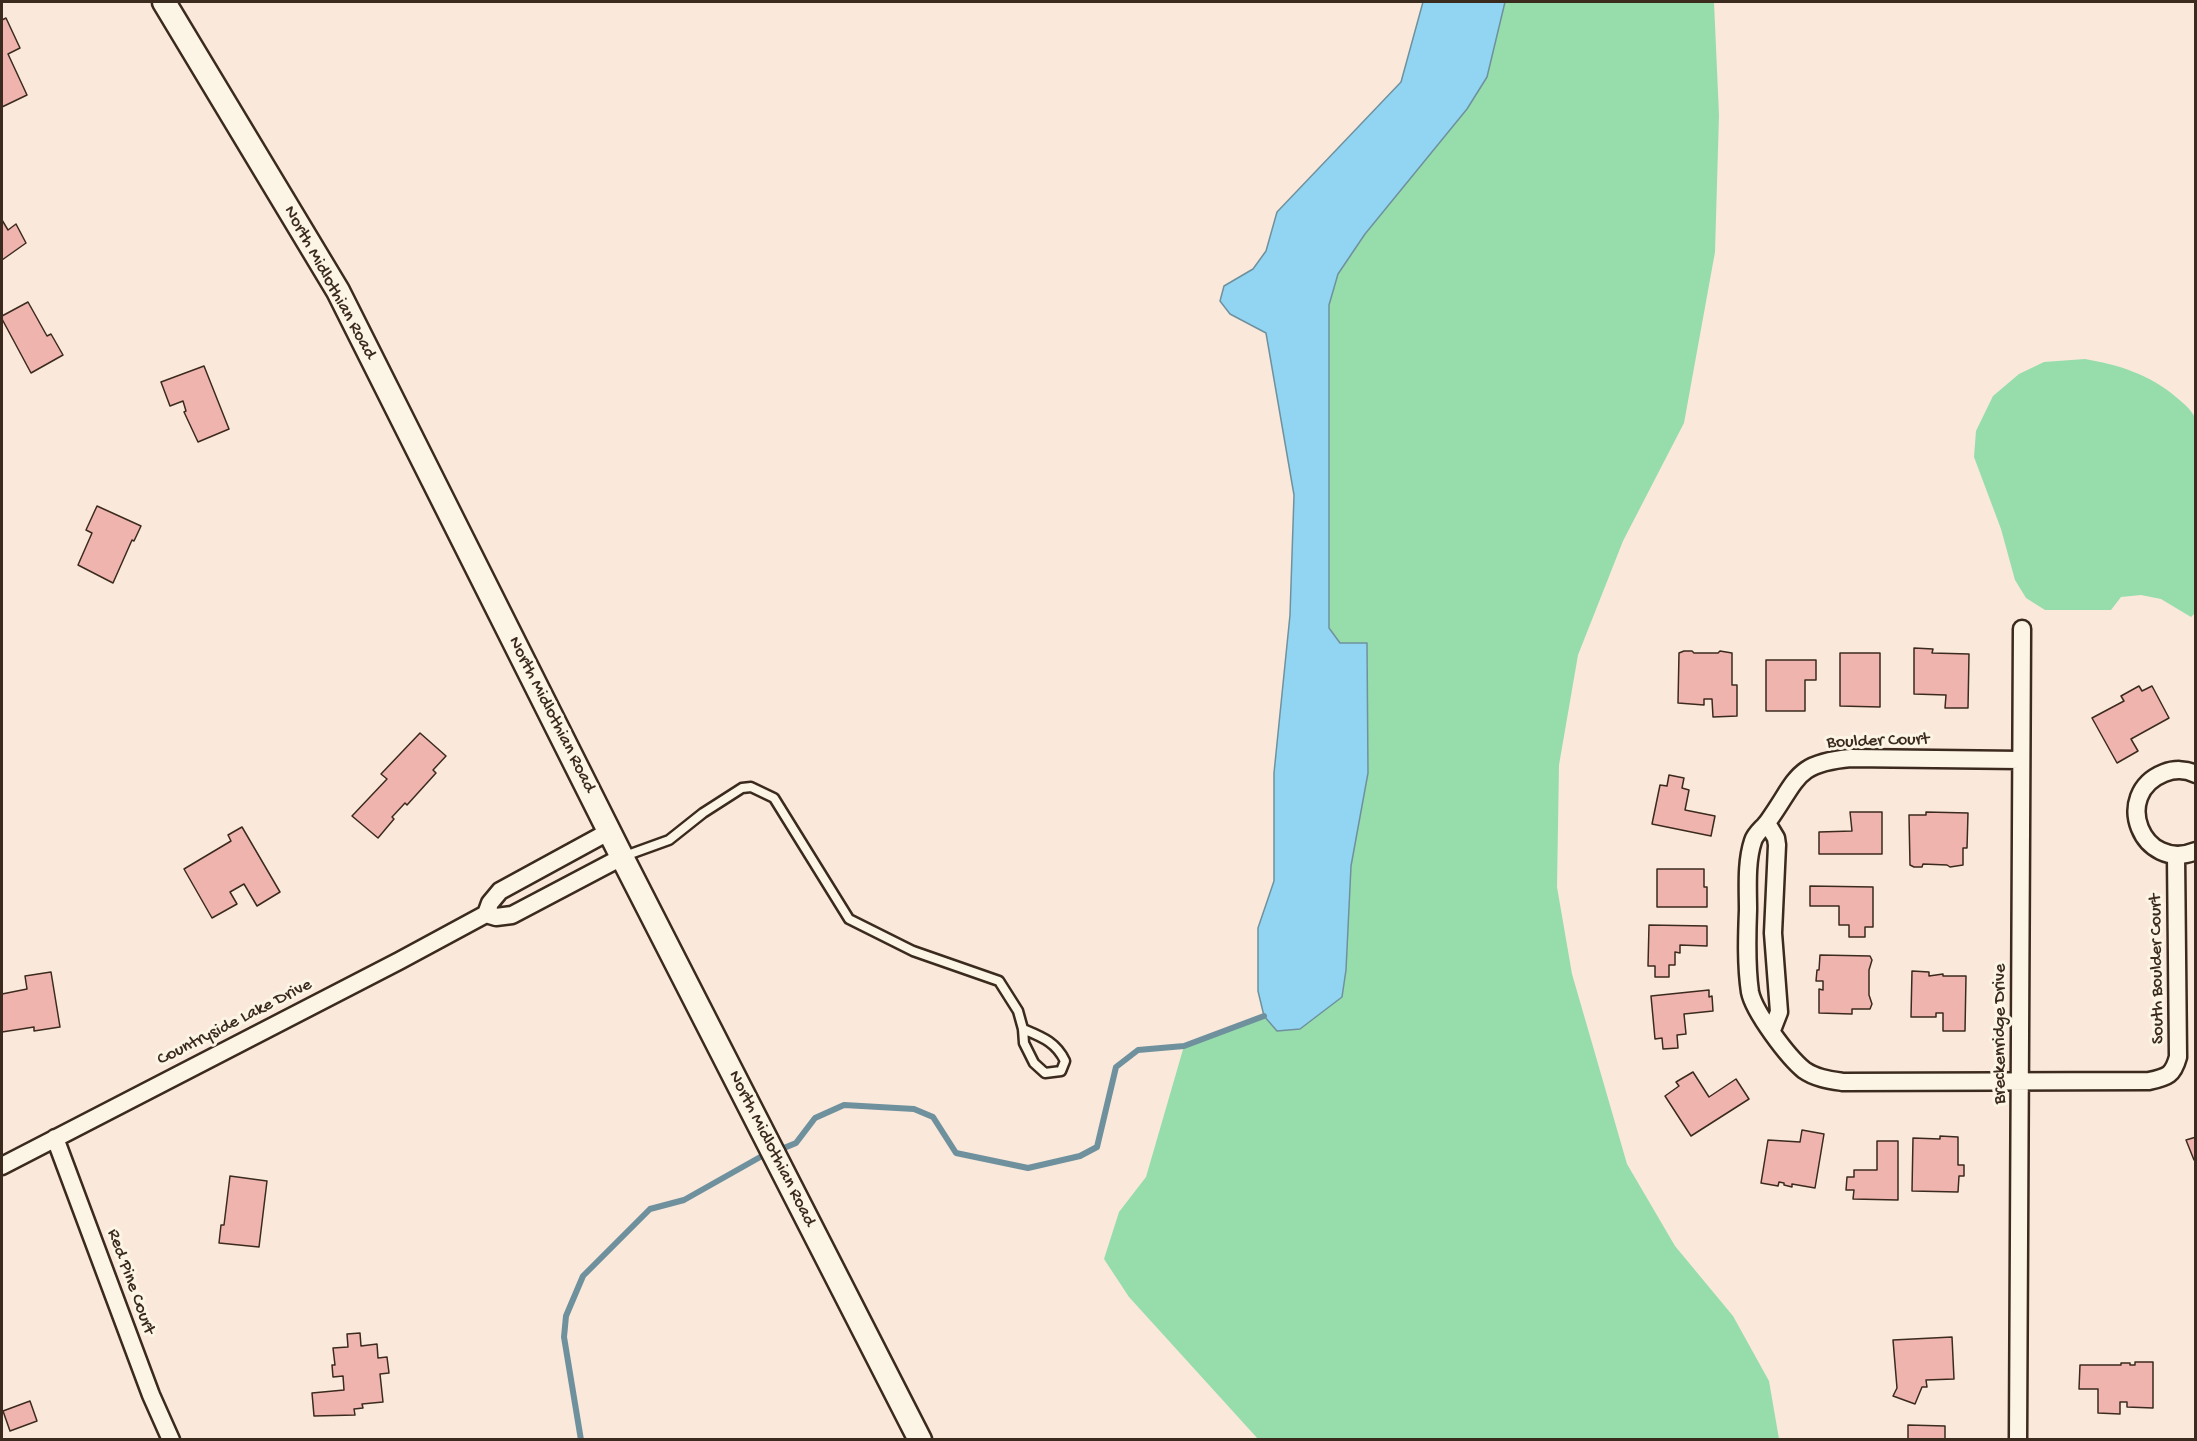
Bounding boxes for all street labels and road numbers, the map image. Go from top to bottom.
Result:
street label: North Midlothian Road [278,203,380,363]
street label: North Midlothian Road [502,633,600,797]
street label: Boulder Court [1826,729,1930,755]
street label: South Boulder Court [2146,894,2170,1044]
street label: Breckenridge Drive [1990,964,2012,1104]
street label: Countryside Lake Drive [154,975,316,1071]
street label: North Midlothian Road [722,1067,820,1231]
street label: Red Pine Court [101,1226,159,1338]

